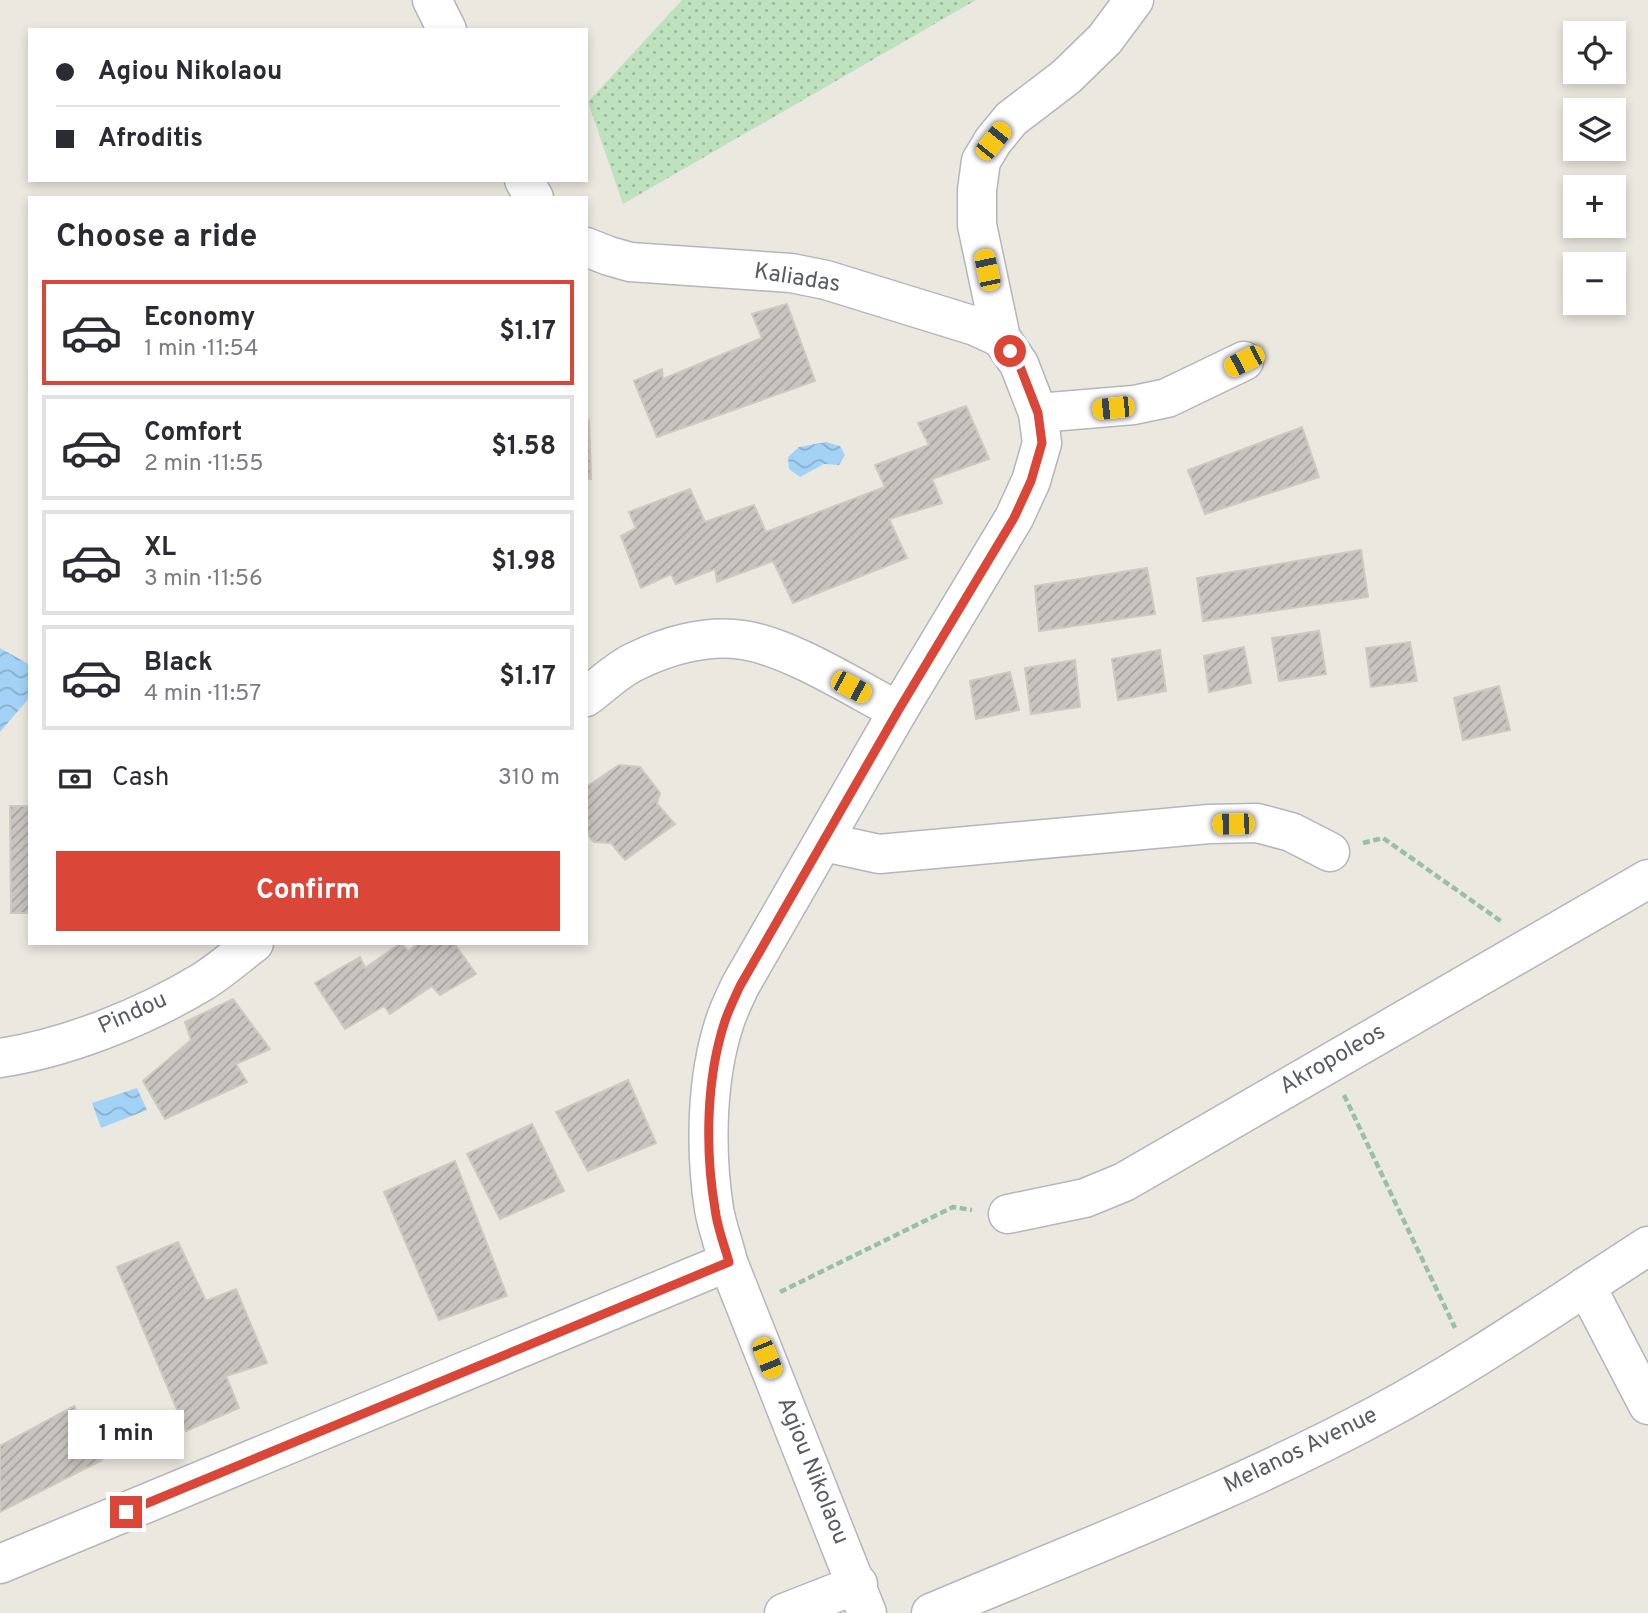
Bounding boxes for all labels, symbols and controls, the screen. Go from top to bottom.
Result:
map controls [1563,21,1626,315]
button: locate [1563,21,1626,84]
text: Agiou Nikolaou [98,56,282,89]
button: layers [1563,98,1626,161]
car [972,118,1015,164]
text: Afroditis [98,123,203,156]
button: + [1563,175,1626,238]
text: Choose a ride [56,218,257,258]
car [973,247,1002,293]
button: − [1563,252,1626,315]
street label: Kaliadas [752,258,842,300]
icon: car [60,301,123,364]
text: Economy [144,302,255,335]
text: $1.17 [499,316,556,349]
text: 1 min · 11:54 [144,335,258,364]
route start [994,335,1026,367]
car [1221,342,1268,380]
car [1092,395,1135,421]
icon: car [60,416,123,479]
text: Comfort [144,417,242,450]
text: $1.58 [491,431,556,464]
text: 2 min · 11:55 [144,450,263,479]
icon: car [60,531,123,594]
text: XL [144,532,176,565]
text: $1.98 [491,546,556,579]
text: 3 min · 11:56 [144,565,263,594]
icon: car [60,646,123,709]
text: Black [144,647,213,680]
text: $1.17 [499,661,556,694]
car [828,668,875,706]
text: 4 min · 11:57 [144,680,261,709]
icon: cash [56,760,94,798]
text: Cash [112,762,169,795]
text: 310 m [498,764,560,793]
car [1212,813,1255,835]
button: Confirm [56,851,560,931]
street label: Pindou [94,986,172,1042]
street label: Akropoleos [1275,1018,1391,1102]
car [750,1335,785,1381]
street label: Agiou Nikolaou [769,1393,855,1549]
street label: Melanos Avenue [1219,1401,1383,1501]
callout: 1 min [68,1410,184,1460]
text: 1 min [98,1420,154,1449]
route end [110,1496,142,1528]

